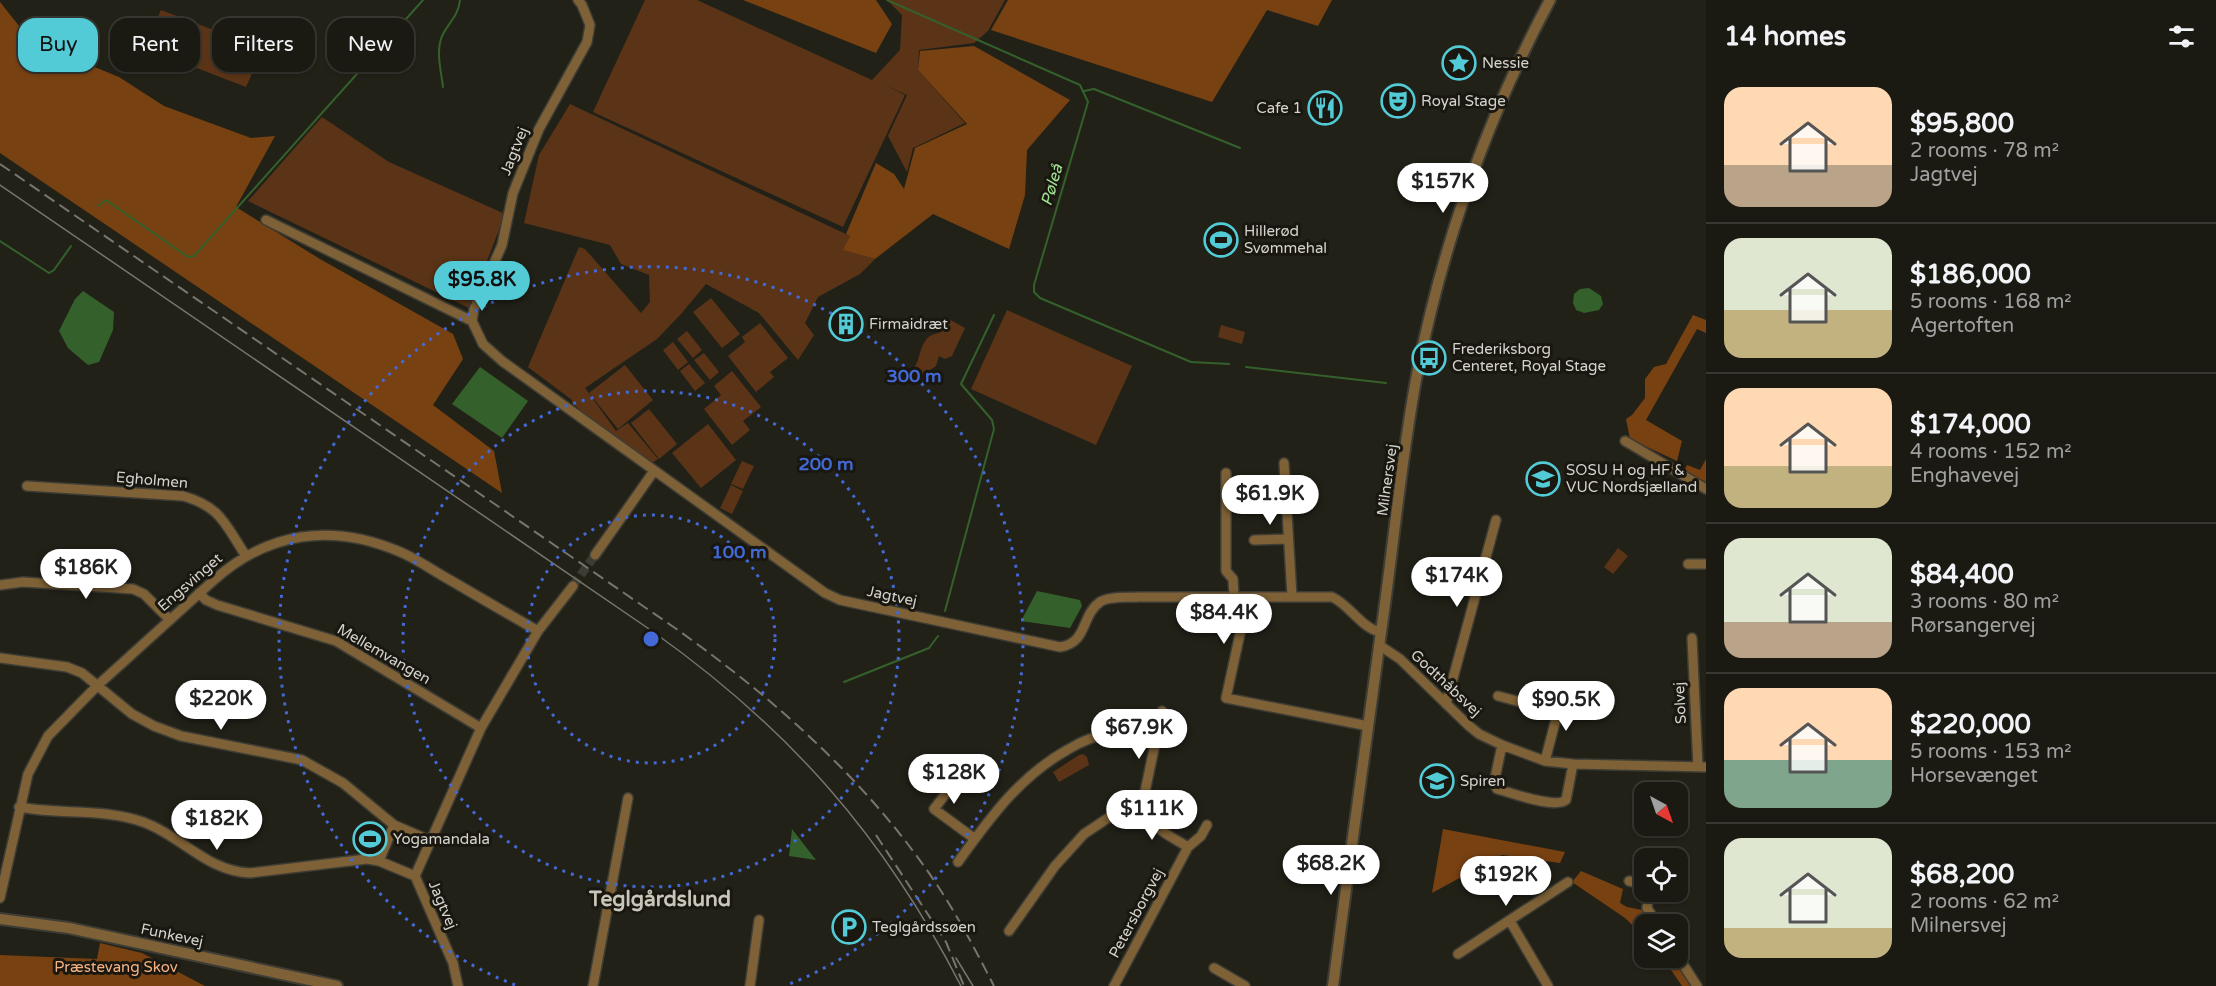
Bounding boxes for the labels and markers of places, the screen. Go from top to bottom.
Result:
place icon: Nessie [1441,45,1477,81]
place label: Nessie [1482,54,1529,72]
theatre icon: Royal Stage [1380,83,1416,119]
restaurant icon: Cafe 1 [1307,90,1343,126]
place label: Royal Stage [1421,92,1506,110]
place label: Cafe 1 [1256,99,1302,117]
pin: $157K [1401,163,1485,214]
sports icon: Hillerød Svømmehal [1203,222,1239,258]
place label: Hillerød Svømmehal [1244,222,1327,257]
pin: $95.8K [433,261,531,312]
building icon: Firmaidræt [828,306,864,342]
place label: Firmaidræt [869,315,948,333]
bus stop icon: Frederiksborg Centeret, Royal Stage [1411,340,1447,376]
place label: Frederiksborg Centeret, Royal Stage [1452,340,1606,375]
school or university icon: SOSU H og HF & VUC Nordsjælland [1525,461,1561,497]
place label: SOSU H og HF & VUC Nordsjælland [1566,461,1697,496]
pin: $61.9K [1221,475,1319,526]
pin: $186K [44,549,128,600]
pin: $174K [1415,557,1499,608]
pin: $84.4K [1175,594,1273,645]
centre of rings [641,629,661,649]
pin: $220K [179,680,263,731]
pin: $90.5K [1517,681,1615,732]
pin: $67.9K [1090,709,1188,760]
pin: $128K [912,754,996,805]
school or university icon: Spiren [1419,763,1455,799]
place label: Spiren [1460,772,1505,790]
pin: $111K [1110,790,1194,841]
pin: $182K [175,800,259,851]
sports icon: Yogamandala [352,821,388,857]
place label: Yogamandala [393,830,490,848]
pin: $68.2K [1282,845,1380,896]
pin: $192K [1464,856,1548,907]
parking icon: Teglgårdssøen [831,909,867,945]
place label: Teglgårdssøen [872,918,976,936]

